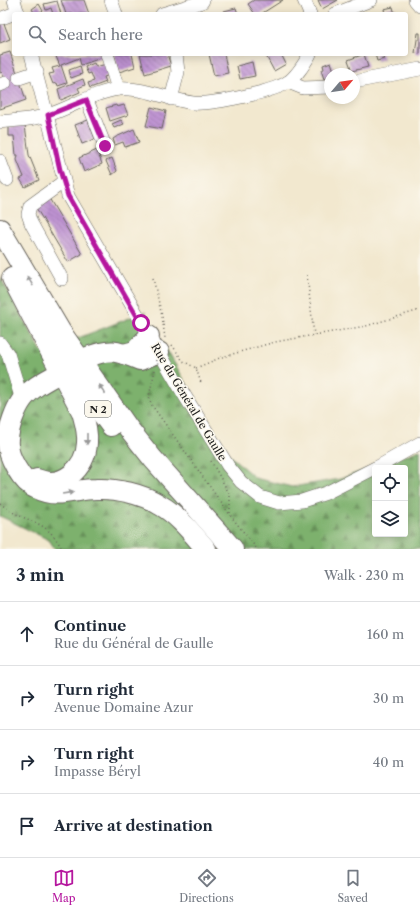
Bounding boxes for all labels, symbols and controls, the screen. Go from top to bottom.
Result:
search box [12,12,408,56]
icon: search [26,23,48,45]
text: Search here [58,25,143,44]
north arrow [324,68,360,104]
route end [96,137,114,155]
one-way arrow [26,276,34,286]
route start [132,314,150,332]
street label: Rue du Général de Gaulle [148,341,230,463]
one-way arrow [98,384,106,395]
road number: N 2 [85,401,111,417]
one-way arrow [84,433,90,446]
map controls [372,465,408,537]
button: locate [372,465,408,501]
one-way arrow [62,490,74,496]
button: layers [372,501,408,537]
text: 3 min [16,565,65,585]
text: Walk · 230 m [324,567,404,583]
text: Continue [54,616,126,635]
icon: ahead [16,623,38,645]
text: 160 m [367,626,404,642]
text: Rue du Général de Gaulle [54,635,213,651]
text: Turn right [54,680,134,699]
icon: right [16,687,38,709]
text: 30 m [373,690,404,706]
text: Avenue Domaine Azur [54,699,193,715]
text: Turn right [54,744,134,763]
icon: right [16,751,38,773]
text: 40 m [373,754,404,770]
text: Impasse Béryl [54,763,141,779]
icon: arrive [16,815,38,837]
text: Arrive at destination [54,816,213,835]
tab: Map [52,867,76,905]
tab: Directions [179,867,234,905]
tab: Saved [338,867,368,905]

